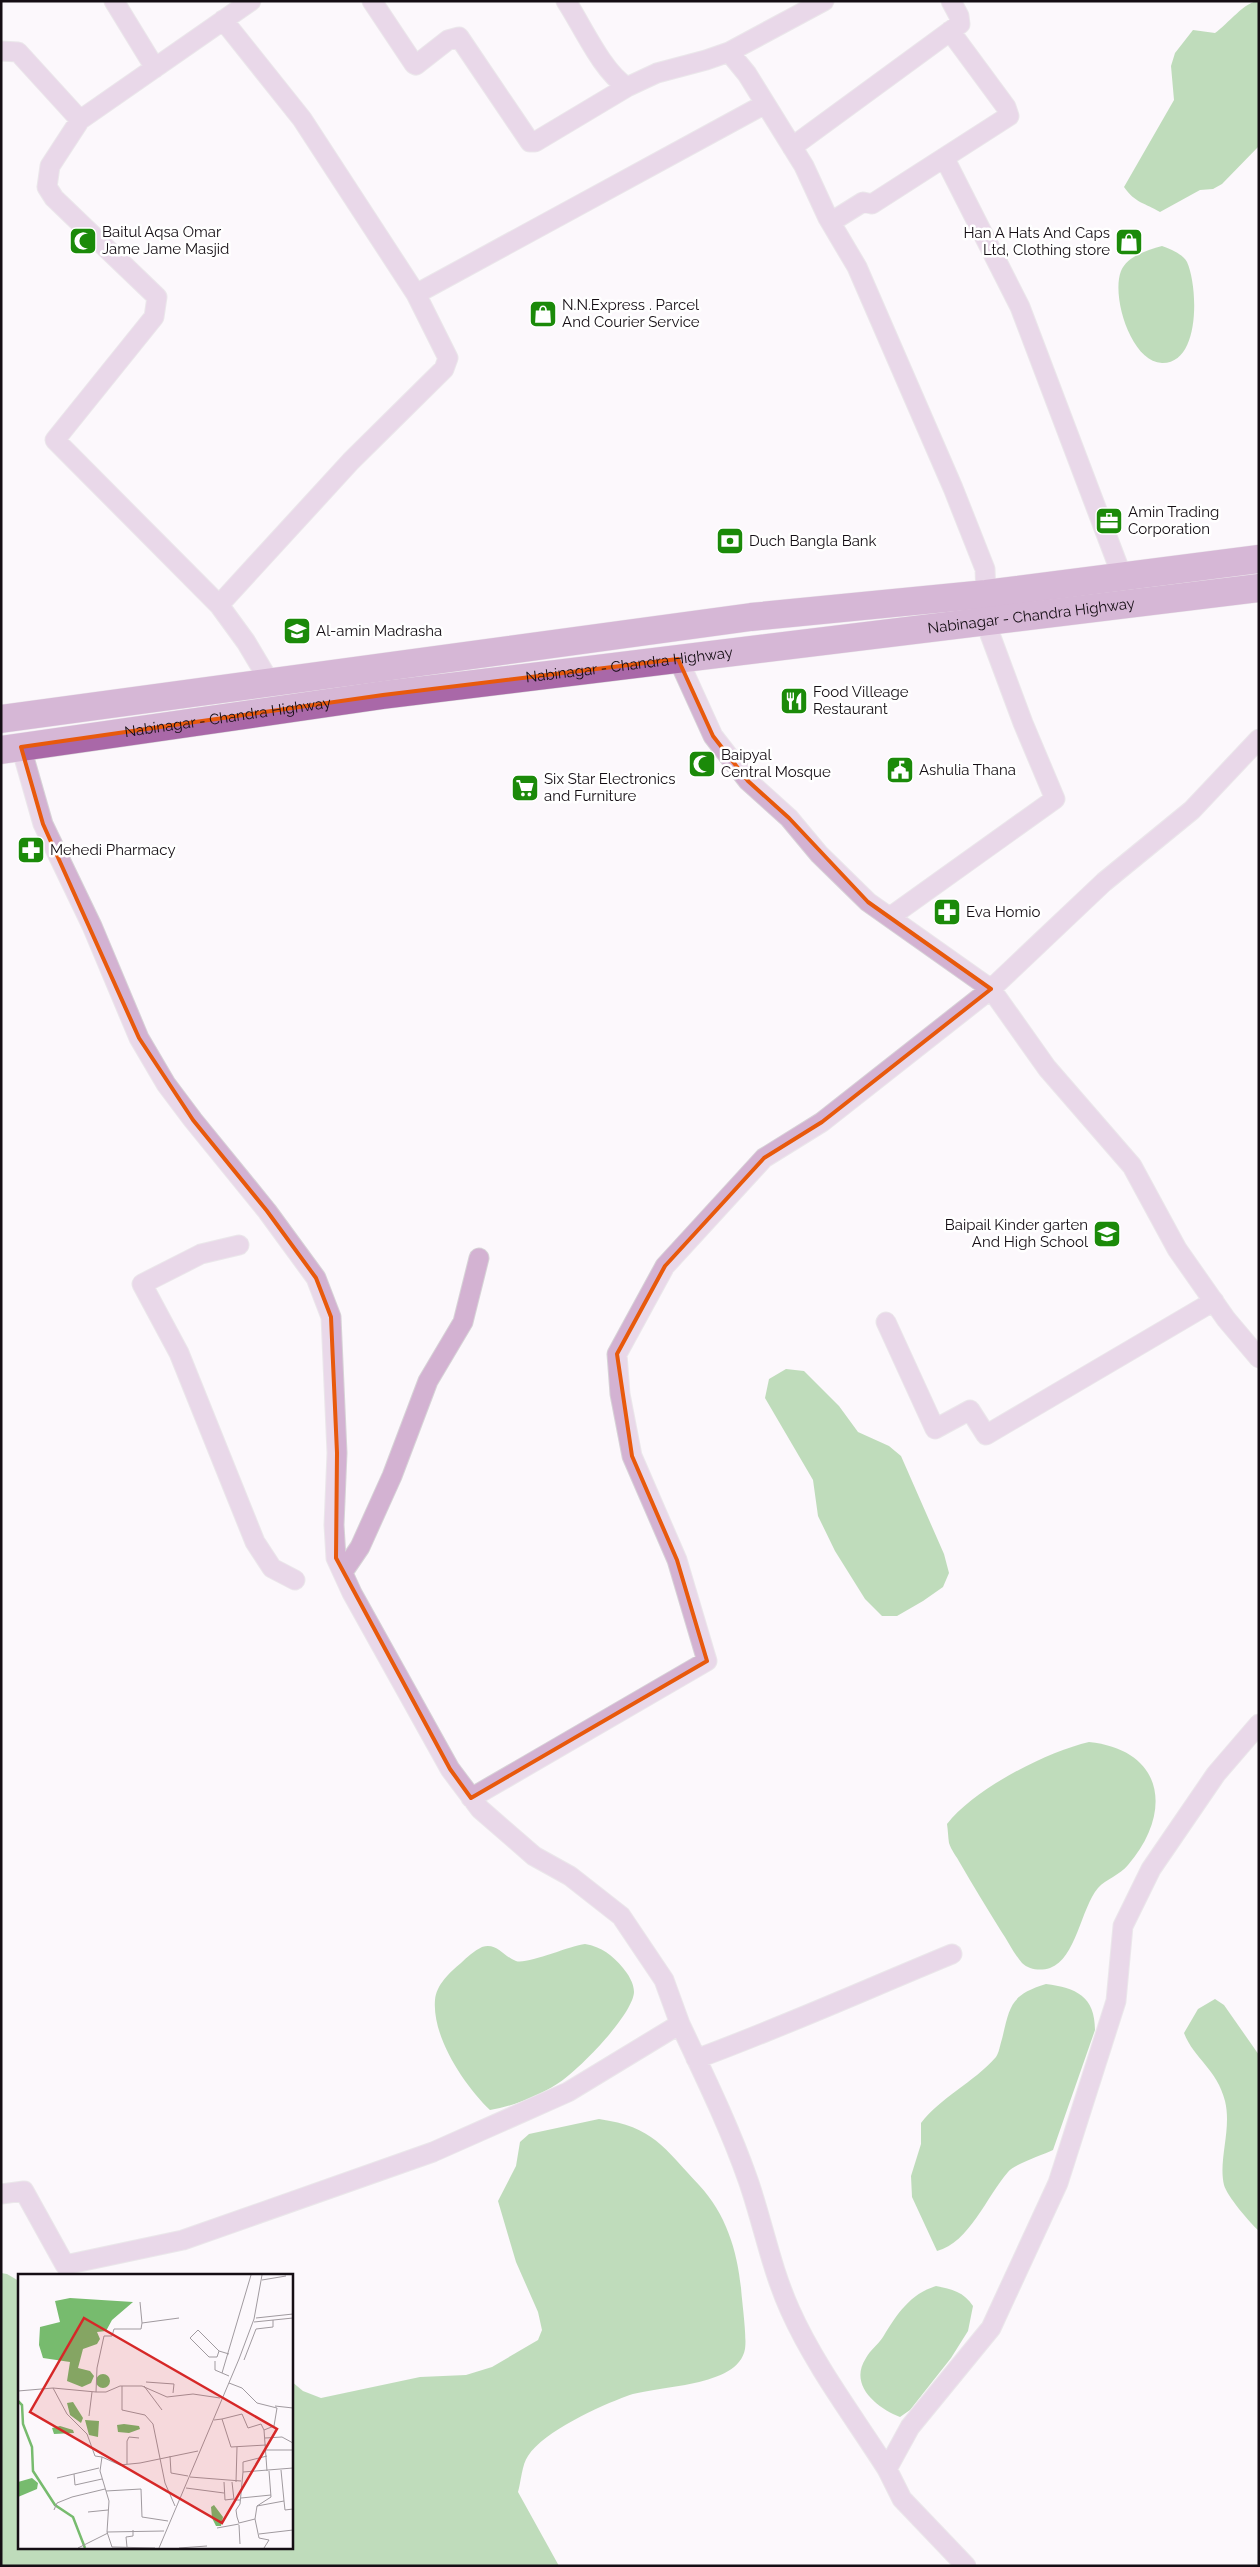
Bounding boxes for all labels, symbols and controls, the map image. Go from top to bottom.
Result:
place label: Baitul Aqsa Omar Jame Jame Masjid [102,223,229,258]
place label: Han A Hats And Caps Ltd, Clothing store [963,224,1110,259]
mosque icon: Baitul Aqsa Omar Jame Jame Masjid [68,226,98,256]
shop icon: Han A Hats And Caps Ltd, Clothing store [1114,227,1144,257]
place label: N.N.Express . Parcel And Courier Service [562,296,700,331]
shop icon: N.N.Express . Parcel And Courier Service [528,299,558,329]
place label: Amin Trading Corporation [1128,503,1219,538]
office icon: Amin Trading Corporation [1094,506,1124,536]
bank icon: Duch Bangla Bank [715,526,745,556]
place label: Duch Bangla Bank [749,532,877,550]
street label: Nabinagar - Chandra Highway [927,594,1136,637]
school or university icon: Al-amin Madrasha [282,616,312,646]
place label: Al-amin Madrasha [316,622,442,640]
street label: Nabinagar - Chandra Highway [525,643,734,686]
place label: Food Villeage Restaurant [813,683,909,718]
restaurant icon: Food Villeage Restaurant [779,686,809,716]
street label: Nabinagar - Chandra Highway [123,694,332,741]
place label: Baipyal Central Mosque [721,746,831,781]
mosque icon: Baipyal Central Mosque [687,749,717,779]
public building icon: Ashulia Thana [885,755,915,785]
place label: Ashulia Thana [919,761,1016,779]
place label: Six Star Electronics and Furniture [544,770,675,805]
supermarket icon: Six Star Electronics and Furniture [510,773,540,803]
pharmacy icon: Mehedi Pharmacy [16,835,46,865]
place label: Mehedi Pharmacy [50,841,176,859]
pharmacy icon: Eva Homio [932,897,962,927]
place label: Eva Homio [966,903,1041,921]
place label: Baipail Kinder garten And High School [945,1216,1089,1251]
school or university icon: Baipail Kinder garten And High School [1092,1219,1122,1249]
inset map [18,2274,292,2550]

